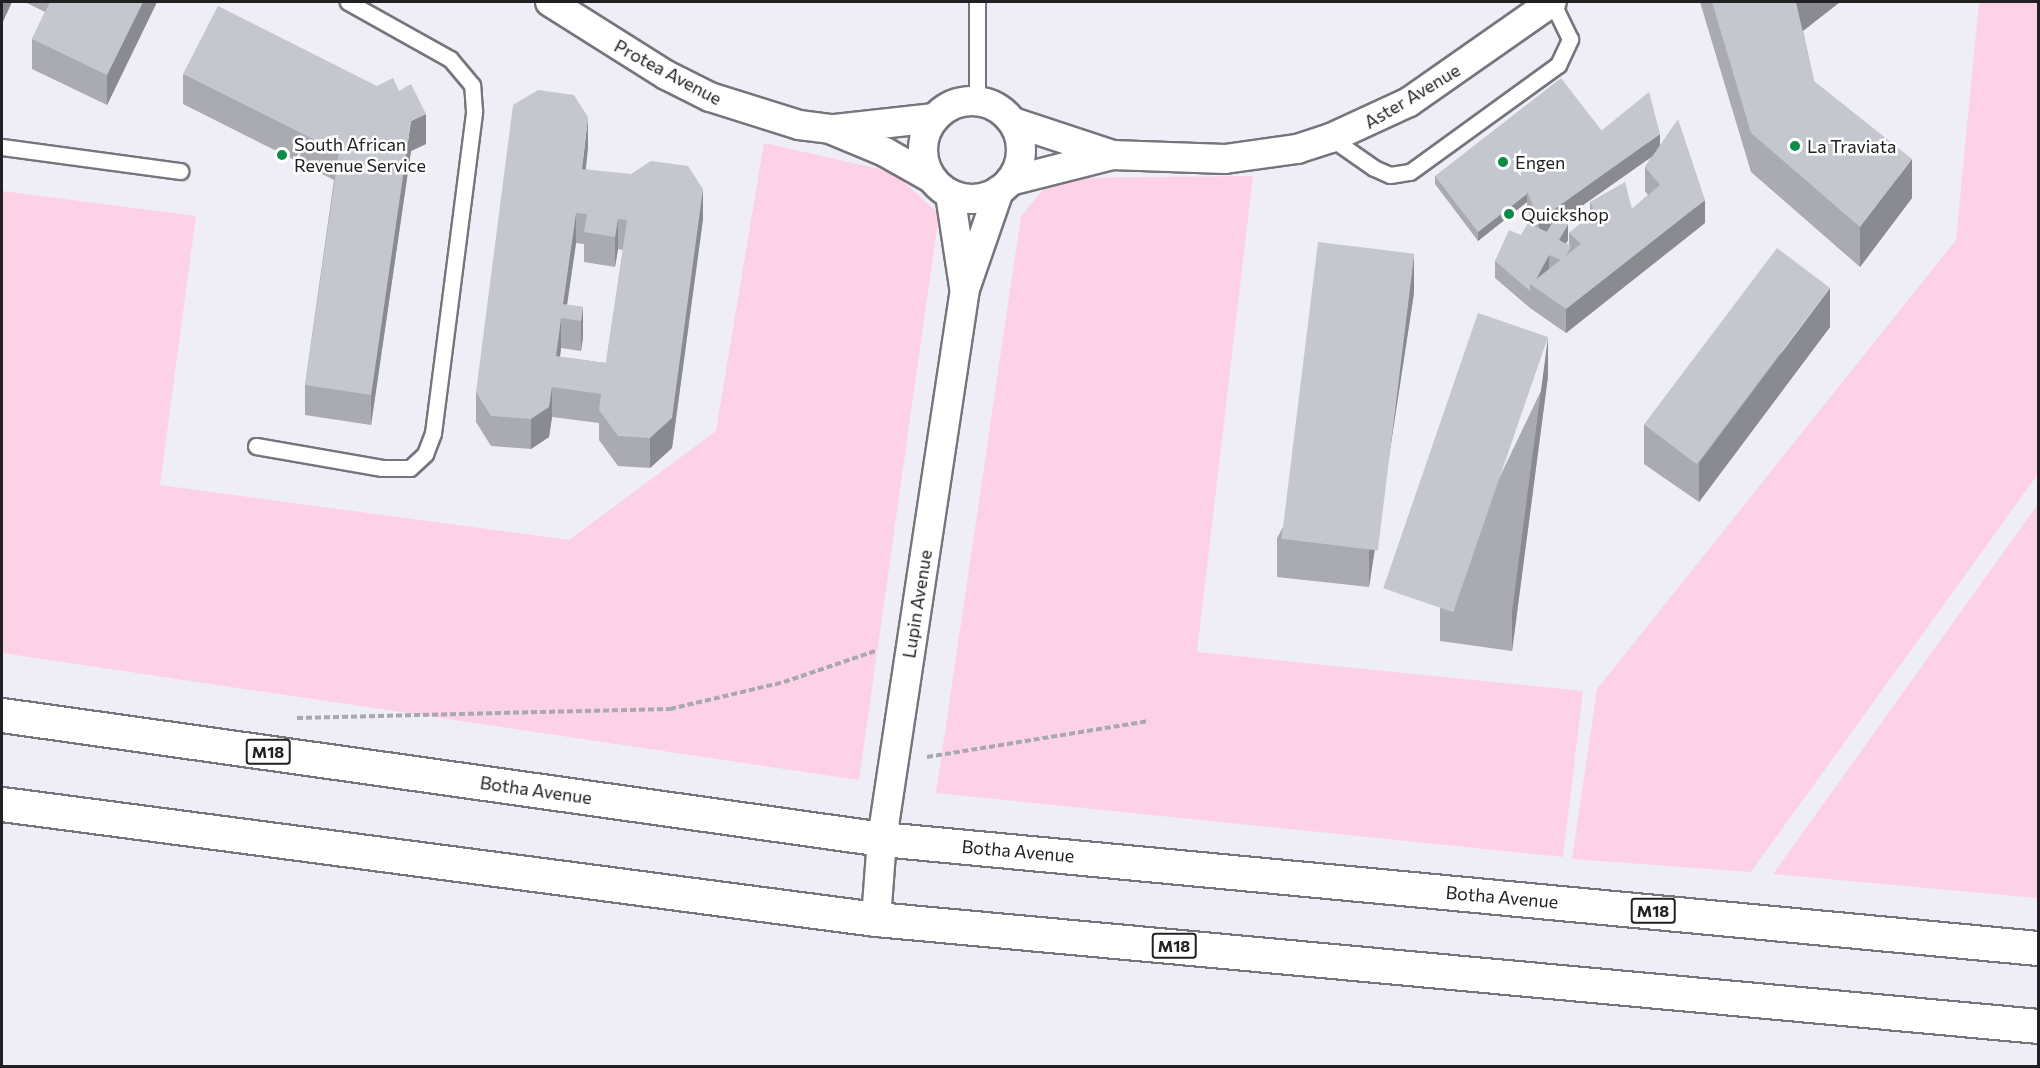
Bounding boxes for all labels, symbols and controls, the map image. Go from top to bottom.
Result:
street label: Protea Avenue [611,35,725,109]
street label: Aster Avenue [1360,59,1464,133]
place label: South African Revenue Service [294,134,426,176]
place label: La Traviata [1807,135,1896,157]
marker: La Traviata [1788,139,1802,153]
marker: South African Revenue Service [275,148,289,162]
place label: Engen [1515,151,1565,173]
marker: Engen [1496,155,1510,169]
place label: Quickshop [1521,203,1609,225]
marker: Quickshop [1502,207,1516,221]
street label: Lupin Avenue [898,548,936,660]
road number: M18 [246,739,290,765]
street label: Botha Avenue [479,771,593,809]
street label: Botha Avenue [961,835,1075,867]
street label: Botha Avenue [1445,881,1559,913]
road number: M18 [1630,898,1676,924]
road number: M18 [1152,933,1196,959]

